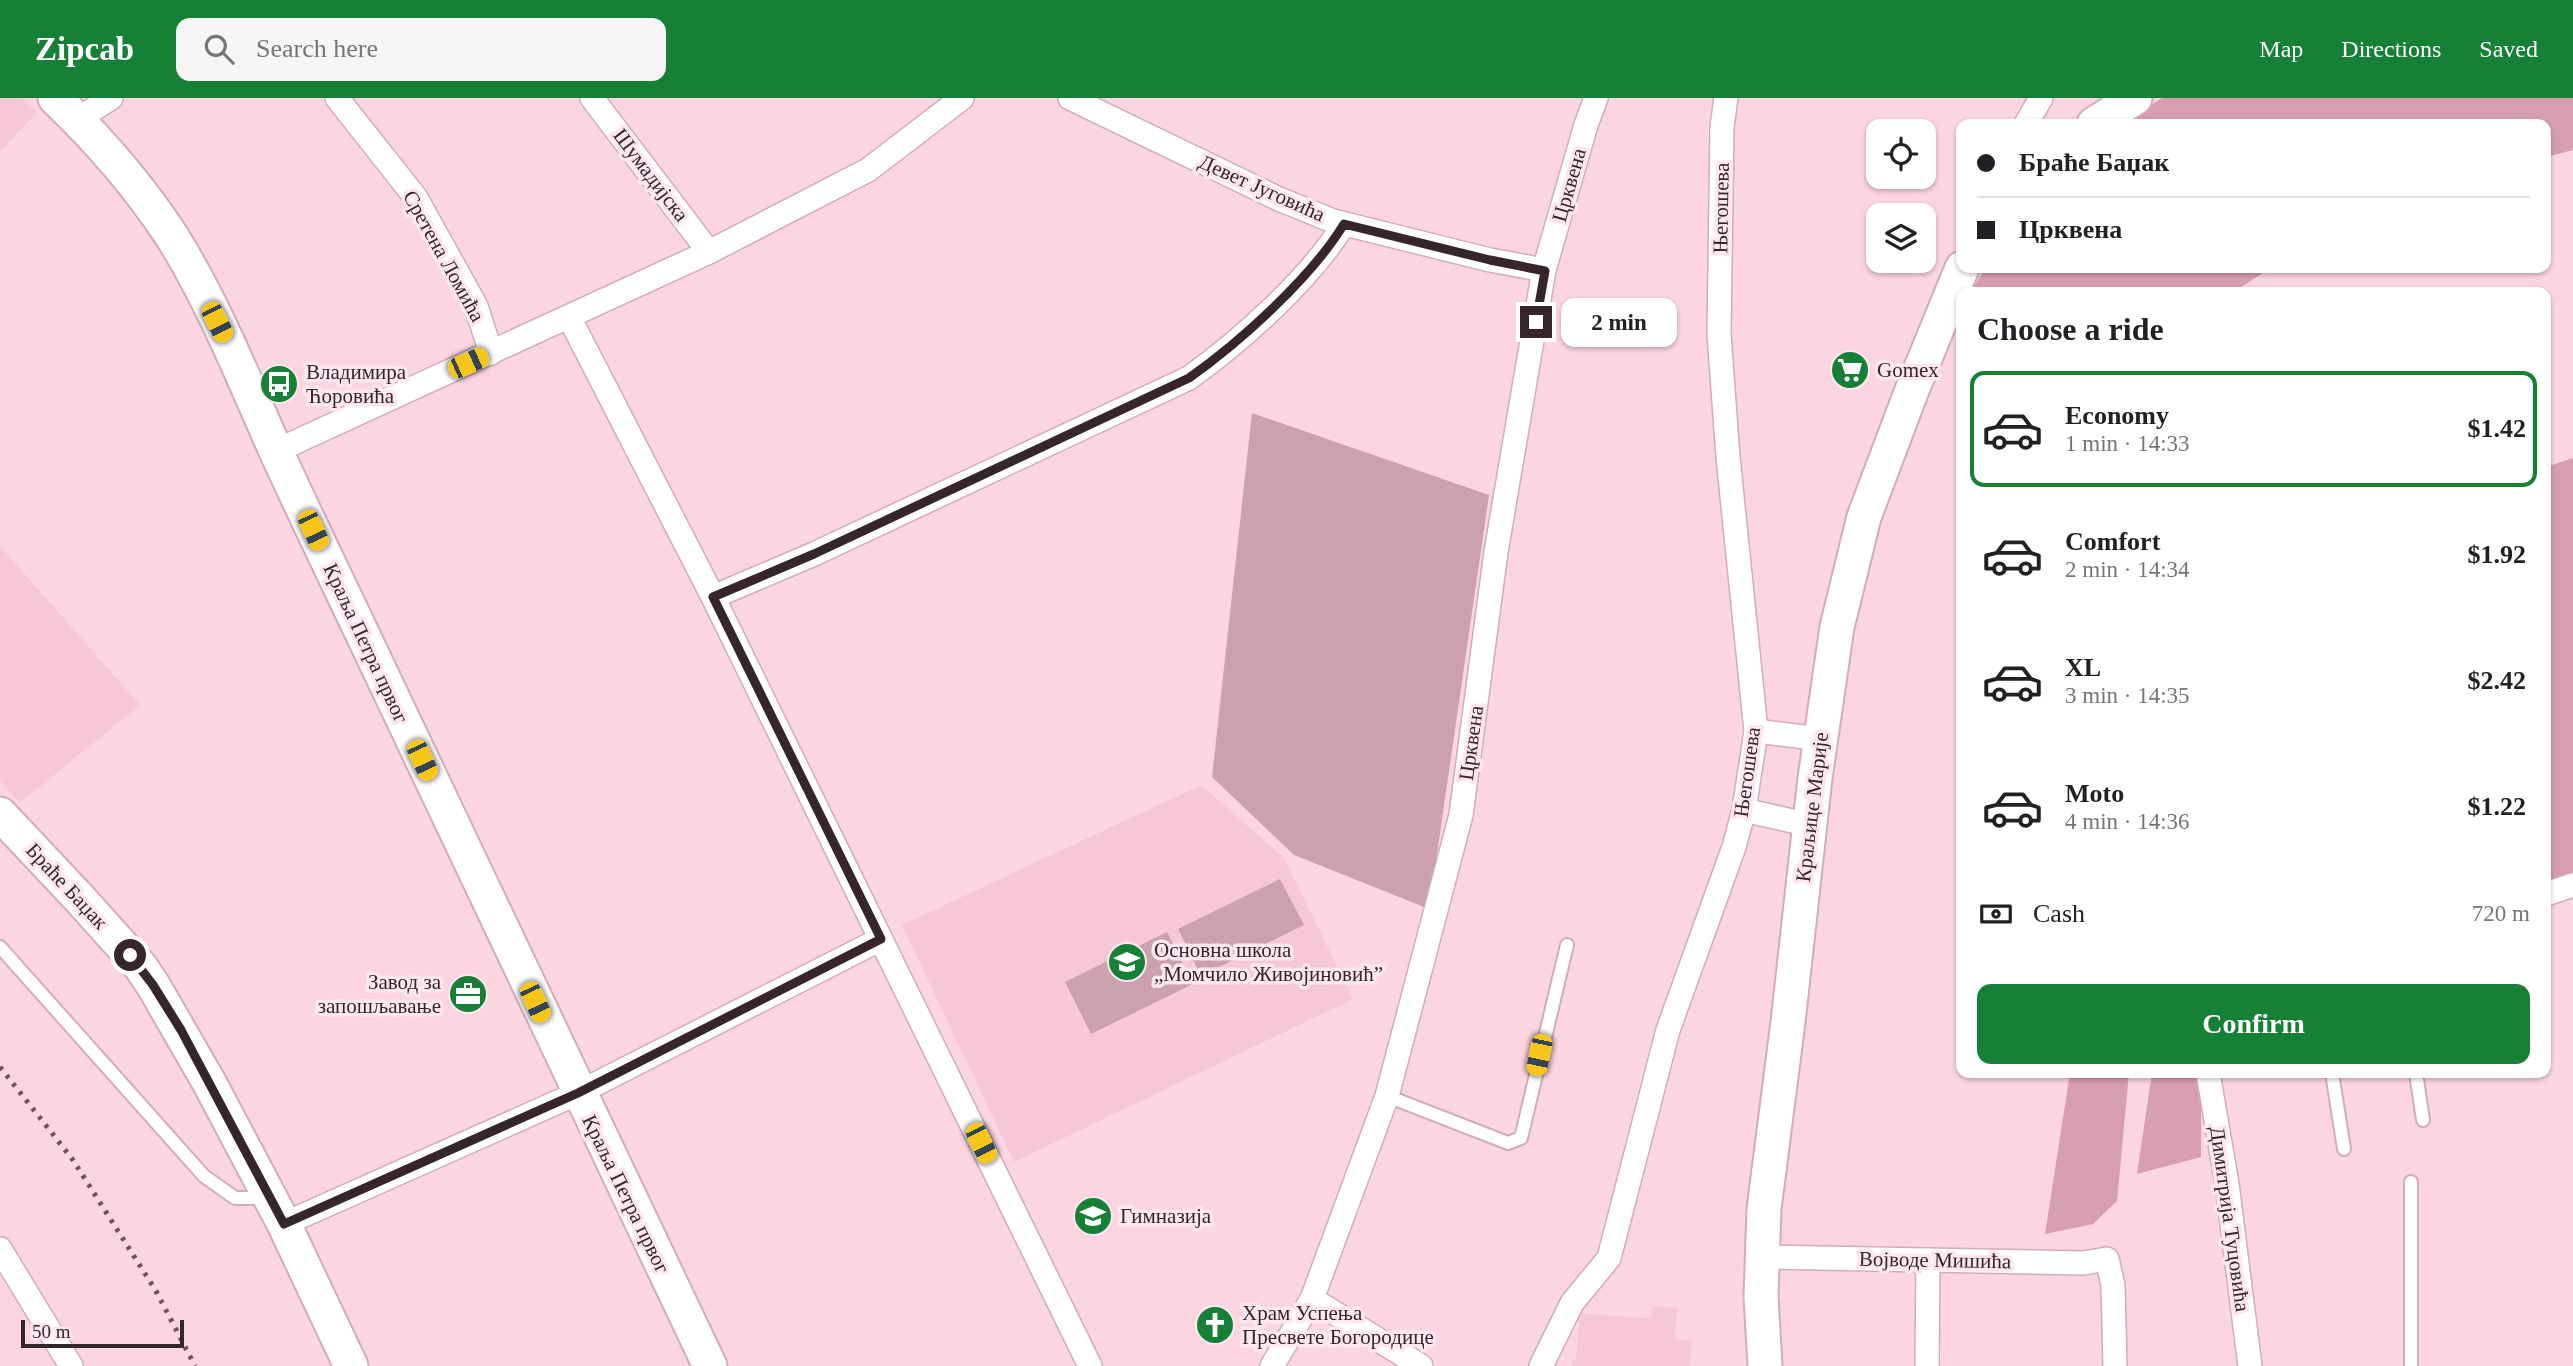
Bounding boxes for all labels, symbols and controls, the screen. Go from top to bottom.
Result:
search box [176,18,666,81]
icon: search [200,30,238,68]
text: Zipcab [35,31,134,67]
text: Search here [256,34,378,63]
text: Map [2259,36,2303,62]
text: Directions [2341,36,2441,62]
text: Saved [2479,36,2538,62]
map controls [1866,119,1936,273]
button: locate [1866,119,1936,189]
street label: Шумадијска [608,124,694,227]
street label: Црквена [1547,145,1591,225]
text: Браће Баџак [2019,148,2169,177]
street label: Девет Југовића [1195,149,1329,227]
street label: Његошева [1708,162,1734,254]
street label: Сретена Ломића [398,186,490,326]
button: layers [1866,203,1936,273]
text: Црквена [2019,215,2122,244]
callout: 2 min [1560,298,1676,346]
car [199,299,236,345]
route end [1520,306,1552,338]
text: 2 min [1591,310,1647,335]
text: Choose a ride [1977,311,2164,347]
car [445,345,492,381]
supermarket icon: Gomex [1829,349,1871,391]
place label: Gomex [1877,358,1939,382]
place label: Владимира Ћоровића [306,360,407,408]
bus stop icon: Владимира Ћоровића [258,363,300,405]
icon: car [1981,398,2044,461]
text: Economy [2065,401,2169,430]
text: $1.42 [2468,414,2526,443]
text: 1 min · 14:33 [2065,431,2190,456]
car [295,507,332,553]
icon: car [1981,524,2044,587]
text: Comfort [2065,527,2160,556]
text: $1.92 [2468,540,2526,569]
text: 2 min · 14:34 [2065,557,2190,582]
street label: Краља Петра првог [319,559,414,727]
icon: car [1981,650,2044,713]
text: XL [2065,653,2101,682]
text: $2.42 [2468,666,2526,695]
text: 3 min · 14:35 [2065,683,2190,708]
street label: Црквена [1454,703,1488,782]
street label: Његошева [1729,725,1765,819]
street label: Краљице Марије [1791,731,1833,883]
car [404,737,441,783]
icon: car [1981,776,2044,839]
text: Moto [2065,779,2124,808]
text: $1.22 [2468,792,2526,821]
text: 4 min · 14:36 [2065,809,2190,834]
street label: Браће Баџак [21,838,114,935]
icon: cash [1977,895,2015,933]
text: Cash [2033,899,2085,928]
text: 720 m [2472,901,2530,926]
place label: Основна школа „Момчило Живојиновић” [1154,938,1383,986]
route start [114,939,146,971]
school or university icon: Основна школа „Момчило Живојиновић” [1106,941,1148,983]
place label: Завод за запошљавање [318,970,442,1018]
office icon: Завод за запошљавање [447,973,489,1015]
car [517,979,554,1025]
button: Confirm [1977,984,2530,1064]
car [1525,1032,1554,1078]
street label: Краља Петра првог [577,1111,675,1277]
car [963,1120,1000,1166]
street label: Димитрија Туцовића [2205,1125,2255,1314]
school or university icon: Гимназија [1072,1195,1114,1237]
place label: Гимназија [1120,1204,1212,1228]
street label: Војводе Мишића [1859,1247,2012,1273]
place label: Храм Успења Пресвете Богородице [1242,1301,1434,1349]
church icon: Храм Успења Пресвете Богородице [1194,1304,1236,1346]
scale bar [21,1317,184,1349]
text: 50 m [32,1321,71,1342]

